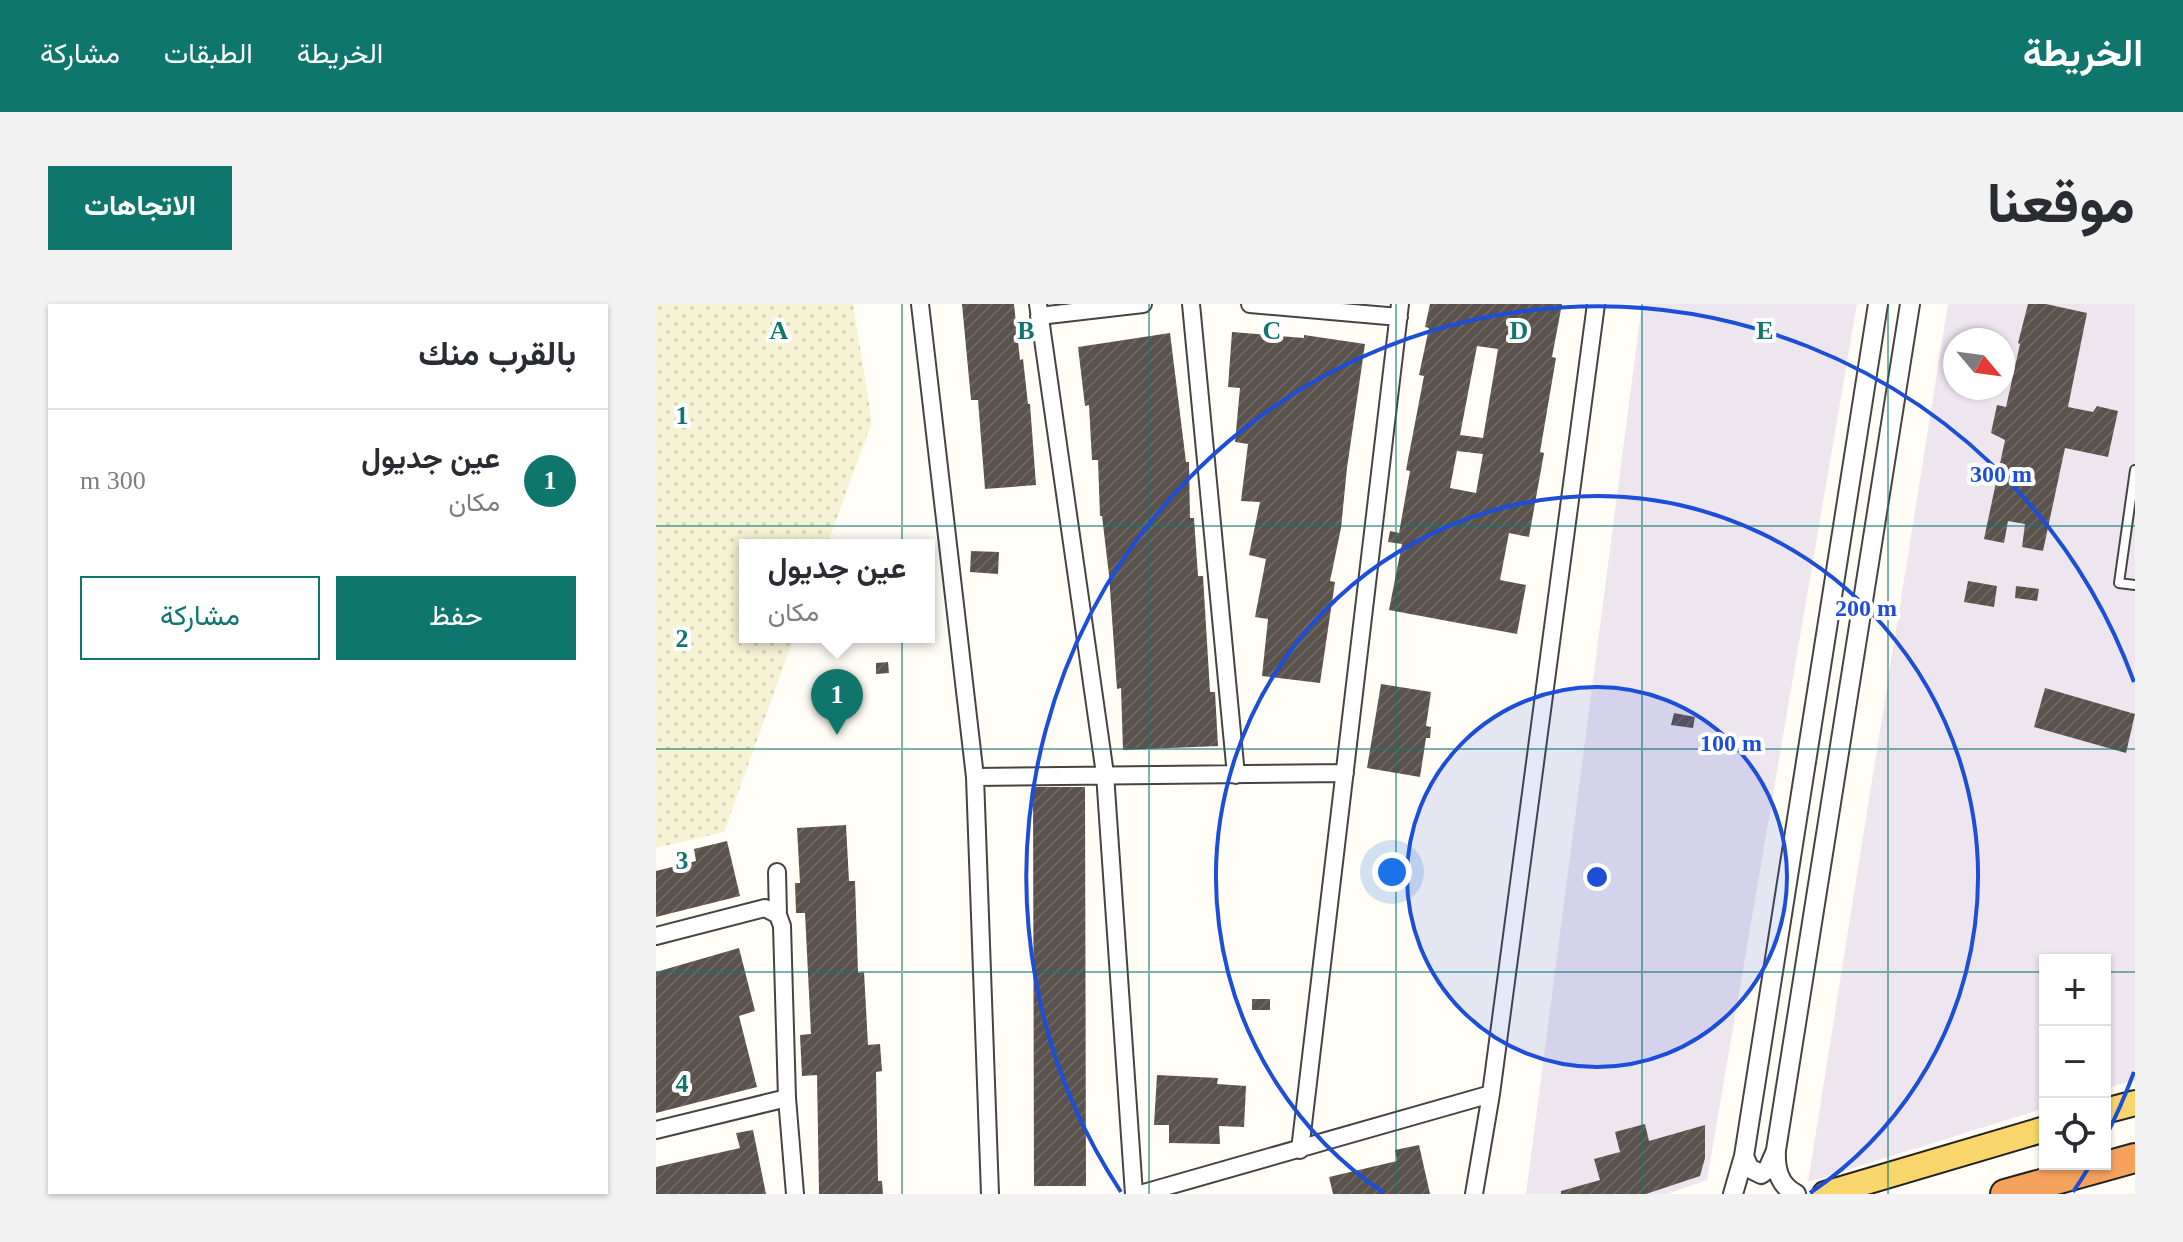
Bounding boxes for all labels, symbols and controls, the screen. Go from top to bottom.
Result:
text: الخريطة [2023,32,2143,74]
text: مشاركة [40,38,120,69]
text: الطبقات [164,38,253,69]
text: الخريطة [297,38,383,69]
button: الاتجاهات [48,166,232,250]
text: موقعنا [1987,172,2135,234]
text: A [770,316,789,345]
text: B [1017,316,1035,345]
text: C [1263,316,1281,345]
text: D [1510,316,1528,345]
text: E [1756,316,1774,345]
north arrow [1943,328,2015,400]
text: بالقرب منك [418,335,576,372]
text: 1 [676,401,689,430]
text: عين جديول [361,441,500,474]
text: 300 m [1970,461,2032,487]
text: 300 m [80,466,146,495]
text: 1 [544,466,557,495]
text: مكان [448,488,500,517]
popup [739,539,935,643]
text: عين جديول [768,551,906,584]
button: مشاركة [80,576,320,660]
button: حفظ [336,576,576,660]
text: 200 m [1835,595,1897,621]
text: مكان [768,598,819,627]
text: 2 [676,624,689,653]
pin: 1 [811,669,863,735]
text: 100 m [1700,730,1762,756]
text: 3 [676,846,689,875]
your location [1372,852,1412,892]
centre of rings [1583,863,1611,891]
map controls [2039,954,2111,1170]
button: + [2039,954,2111,1026]
button: − [2039,1026,2111,1098]
text: 4 [676,1069,689,1098]
button: locate [2039,1098,2111,1170]

